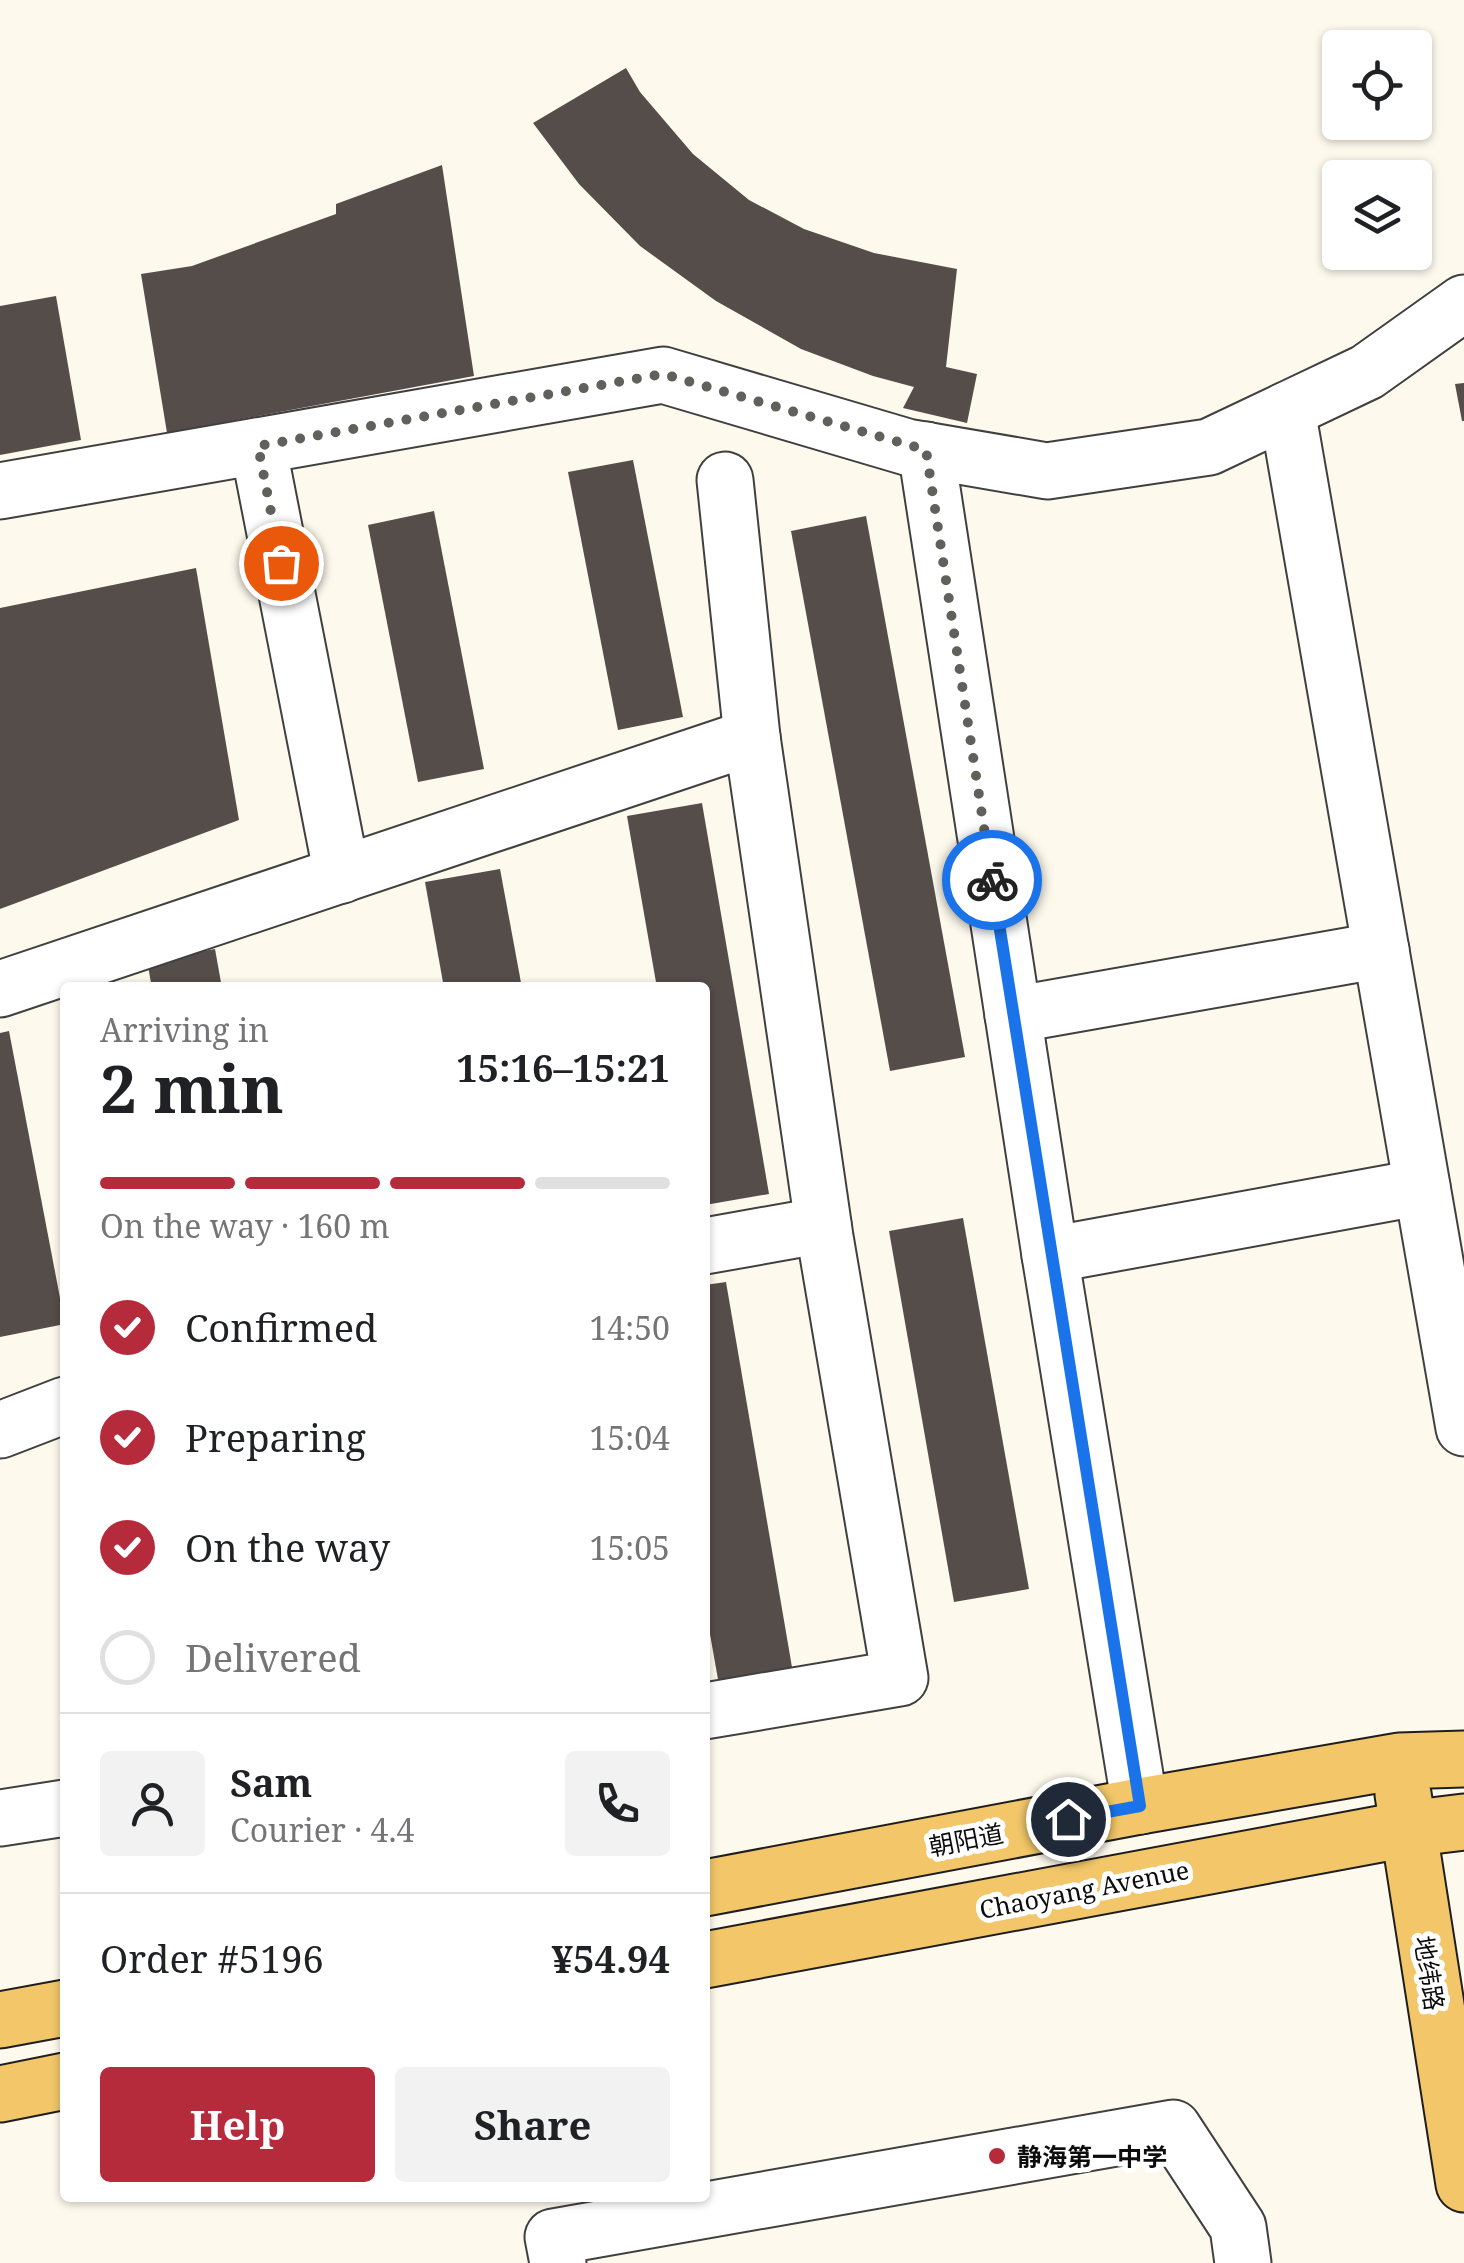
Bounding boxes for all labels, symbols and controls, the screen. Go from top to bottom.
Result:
map controls [1322,30,1432,270]
button: locate [1322,30,1432,140]
button: layers [1322,160,1432,270]
pin [239,521,324,606]
icon: bag [254,536,309,591]
courier [942,830,1042,930]
icon: bike [965,853,1020,908]
text: Arriving in [100,1008,269,1051]
text: 15:16–15:21 [456,1041,670,1093]
text: 2 min [100,1044,284,1132]
text: On the way · 160 m [100,1204,390,1247]
icon: check [100,1300,155,1355]
text: Confirmed [185,1301,377,1353]
text: 14:50 [589,1306,670,1349]
icon: check [100,1410,155,1465]
text: Preparing [185,1411,366,1463]
text: 15:04 [589,1416,670,1459]
icon: check [100,1520,155,1575]
text: On the way [185,1521,390,1573]
text: 15:05 [589,1526,670,1569]
text: Delivered [185,1631,361,1683]
button: person [100,1751,205,1856]
button: phone [565,1751,670,1856]
text: Sam [230,1756,312,1808]
pin [1026,1777,1111,1862]
icon: home [1041,1792,1096,1847]
text: Courier · 4.4 [230,1808,414,1851]
street label: 朝阳道 [926,1815,1006,1863]
street label: Chaoyang Avenue [976,1852,1192,1926]
text: Order #5196 [100,1932,324,1984]
text: ¥54.94 [551,1932,670,1984]
street label: 地纬路 [1407,1933,1453,2013]
button: Help [100,2067,375,2182]
button: Share [395,2067,670,2182]
place label: 静海第一中学 [1017,2139,1167,2173]
marker: 静海第一中学 [986,2145,1008,2167]

